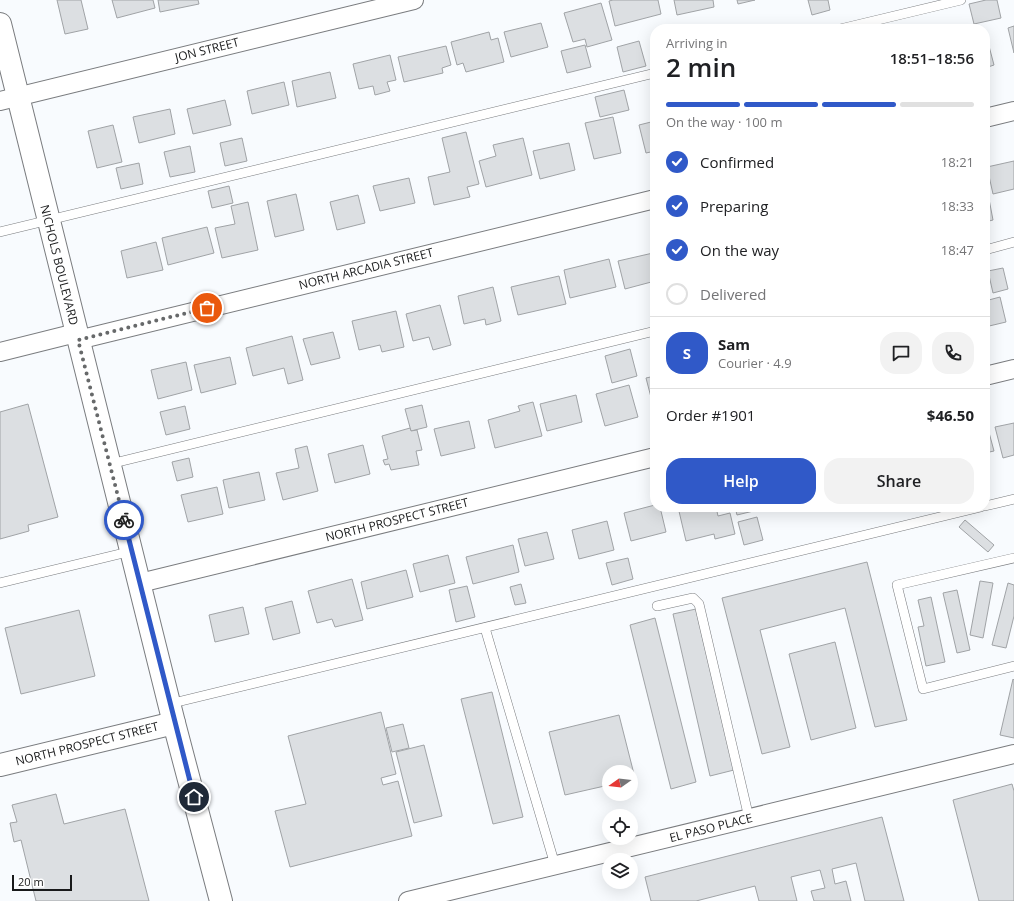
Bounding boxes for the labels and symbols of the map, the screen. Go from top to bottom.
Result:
street label: JON STREET [172,33,241,66]
street label: NICHOLS BOULEVARD [36,203,83,327]
street label: NORTH ARCADIA STREET [297,244,435,293]
pin [190,291,224,325]
street label: NORTH PROSPECT STREET [324,493,470,545]
courier [104,500,144,540]
street label: NORTH PROSPECT STREET [14,717,160,769]
north arrow [602,765,638,801]
pin [177,780,211,814]
street label: EL PASO PLACE [667,809,754,846]
scale bar [12,873,72,892]

